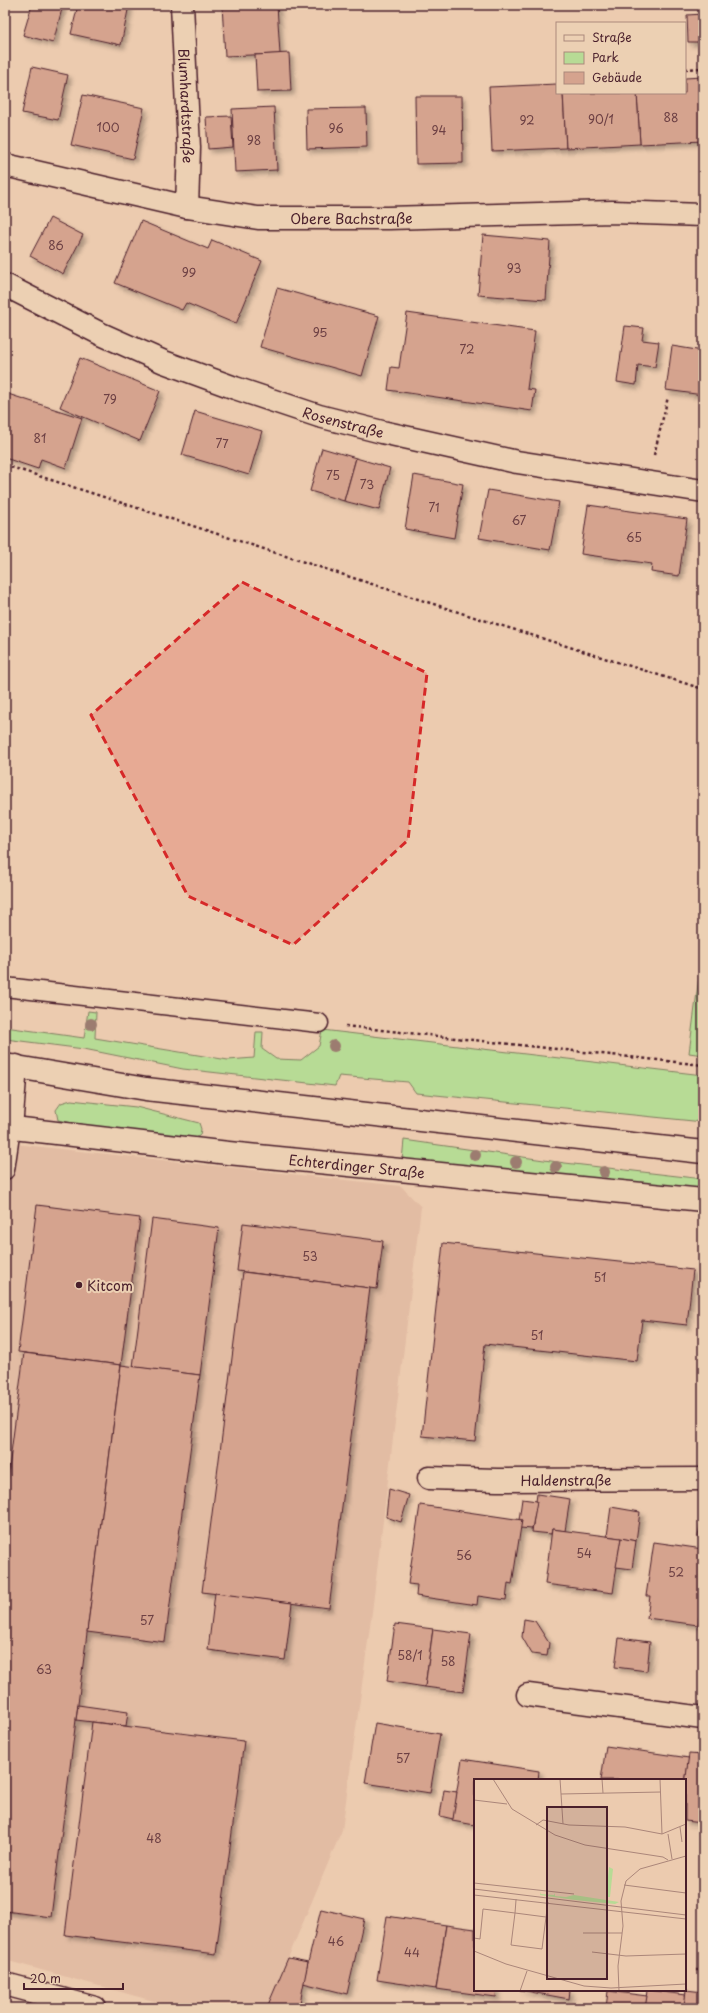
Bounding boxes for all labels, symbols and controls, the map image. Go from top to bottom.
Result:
legend [556,22,686,94]
text: Straße [592,28,632,46]
street label: Blumhardtstraße [174,48,200,164]
text: Park [592,48,619,66]
text: Gebäude [592,68,642,86]
house number: 88 [664,108,678,126]
house number: 90/1 [588,110,614,128]
house number: 92 [519,111,535,129]
house number: 100 [97,118,120,136]
house number: 96 [328,119,344,137]
house number: 94 [432,121,447,139]
house number: 98 [247,131,261,149]
street label: Obere Bachstraße [290,207,413,229]
house number: 86 [48,236,64,254]
house number: 93 [507,259,521,277]
house number: 99 [182,263,196,281]
house number: 95 [313,323,327,341]
house number: 72 [459,340,475,358]
house number: 79 [103,390,117,408]
street label: Rosenstraße [300,401,386,443]
house number: 81 [34,429,46,447]
house number: 77 [215,434,229,452]
house number: 75 [326,466,340,484]
house number: 73 [360,475,374,493]
house number: 71 [428,498,440,516]
house number: 67 [512,511,527,529]
house number: 65 [626,528,642,546]
street label: Echterdinger Straße [288,1149,426,1183]
house number: 53 [302,1247,318,1265]
house number: 51 [594,1268,606,1286]
place label: Kitcom [87,1275,133,1296]
marker: Kitcom [74,1280,84,1290]
house number: 51 [531,1326,543,1344]
street label: Haldenstraße [520,1469,612,1490]
house number: 54 [576,1544,592,1562]
house number: 56 [456,1546,472,1564]
house number: 52 [668,1563,684,1581]
house number: 57 [140,1611,154,1629]
house number: 58/1 [397,1646,423,1664]
house number: 58 [440,1652,456,1670]
house number: 63 [36,1660,52,1678]
house number: 57 [396,1749,410,1767]
inset map [474,1779,686,1991]
house number: 48 [146,1829,162,1847]
house number: 46 [328,1932,344,1950]
house number: 44 [404,1943,420,1961]
scale bar [24,1965,123,1991]
text: 20 m [30,1969,61,1987]

